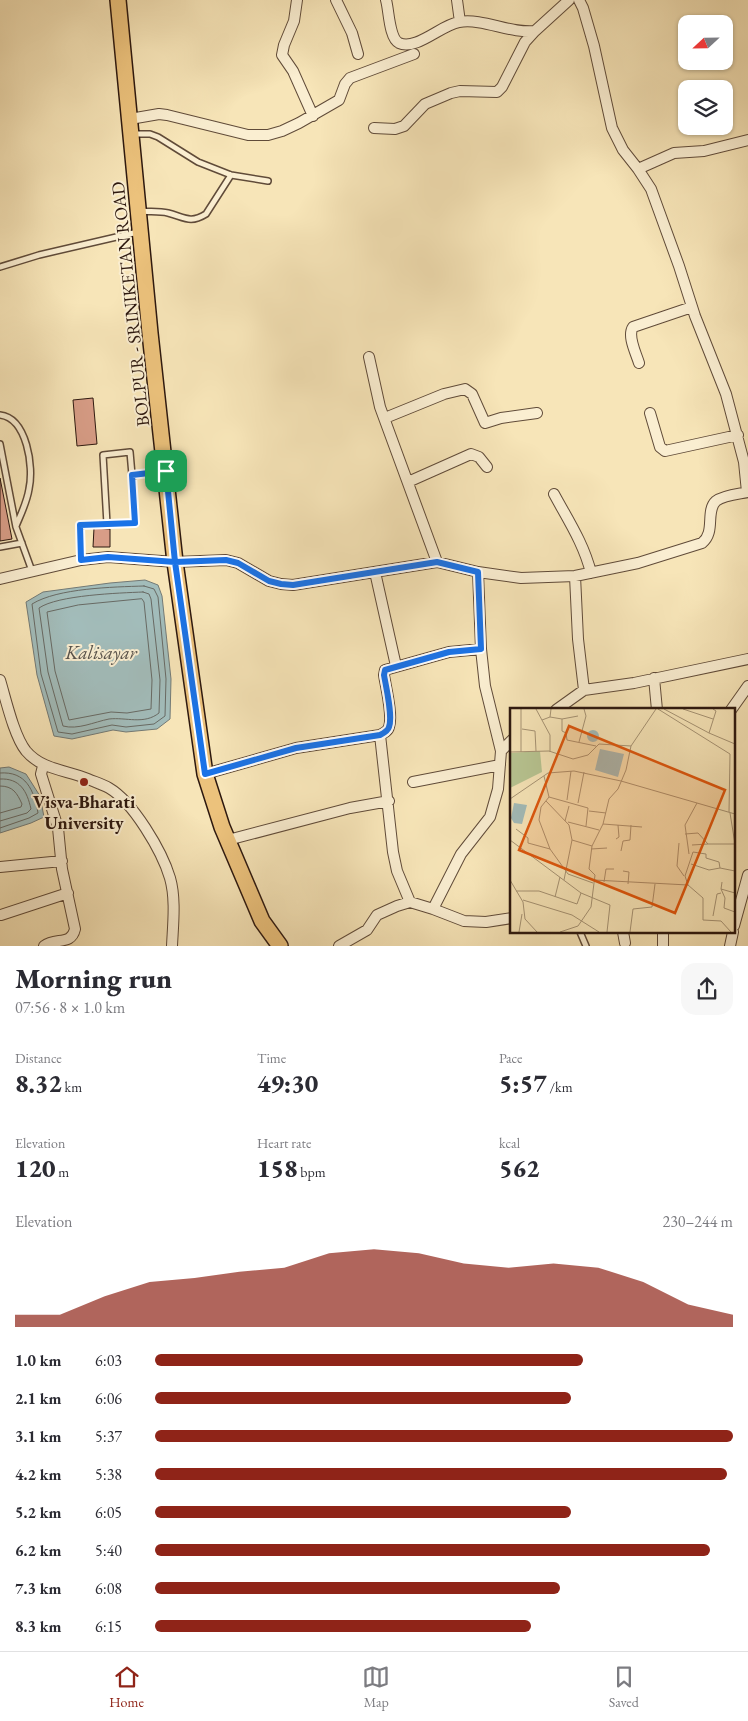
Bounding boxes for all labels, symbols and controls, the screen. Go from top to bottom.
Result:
north arrow [678,15,732,70]
map controls [678,15,733,135]
button: layers [678,80,733,135]
street label: BOLPUR - SRINIKETAN ROAD [106,180,154,428]
pin [145,450,187,492]
icon: arrive [152,457,180,485]
water label: Kalisayar [64,640,137,665]
inset map [510,708,736,934]
marker: Visva-Bharati University [78,776,90,788]
place label: Visva-Bharati University [33,790,136,834]
text: Morning run [15,960,172,996]
button: share [681,963,733,1015]
text: 07:56 · 8 × 1.0 km [15,997,125,1018]
text: Distance [15,1049,62,1067]
text: Time [257,1049,286,1067]
text: Pace [499,1049,523,1067]
text: 8.32 [15,1067,62,1099]
text: 49:30 [257,1067,318,1099]
text: 5:57 [499,1067,547,1099]
text: km [62,1078,82,1096]
text: /km [547,1078,573,1096]
text: Elevation [15,1134,65,1152]
text: Heart rate [257,1134,311,1152]
text: kcal [499,1134,520,1152]
text: 120 [15,1152,56,1184]
text: 158 [257,1152,298,1184]
text: 562 [499,1152,540,1184]
text: m [56,1163,69,1181]
text: bpm [298,1163,326,1181]
text: Elevation [15,1211,73,1232]
text: 230–244 m [662,1211,733,1232]
text: 1.0 km [15,1350,61,1371]
text: 6:03 [95,1350,122,1371]
text: 2.1 km [15,1388,61,1409]
text: 6:06 [95,1388,122,1409]
text: 3.1 km [15,1426,61,1447]
text: 5:37 [95,1426,122,1447]
text: 4.2 km [15,1464,61,1485]
text: 5:38 [95,1464,122,1485]
text: 5.2 km [15,1502,61,1523]
text: 6:05 [95,1502,122,1523]
text: 6.2 km [15,1540,61,1561]
text: 5:40 [95,1540,122,1561]
text: 7.3 km [15,1578,61,1599]
text: 6:08 [95,1578,122,1599]
text: 8.3 km [15,1616,61,1637]
text: 6:15 [95,1616,122,1637]
tab: Home [109,1663,144,1711]
tab: Map [362,1663,390,1711]
tab: Saved [609,1663,639,1711]

